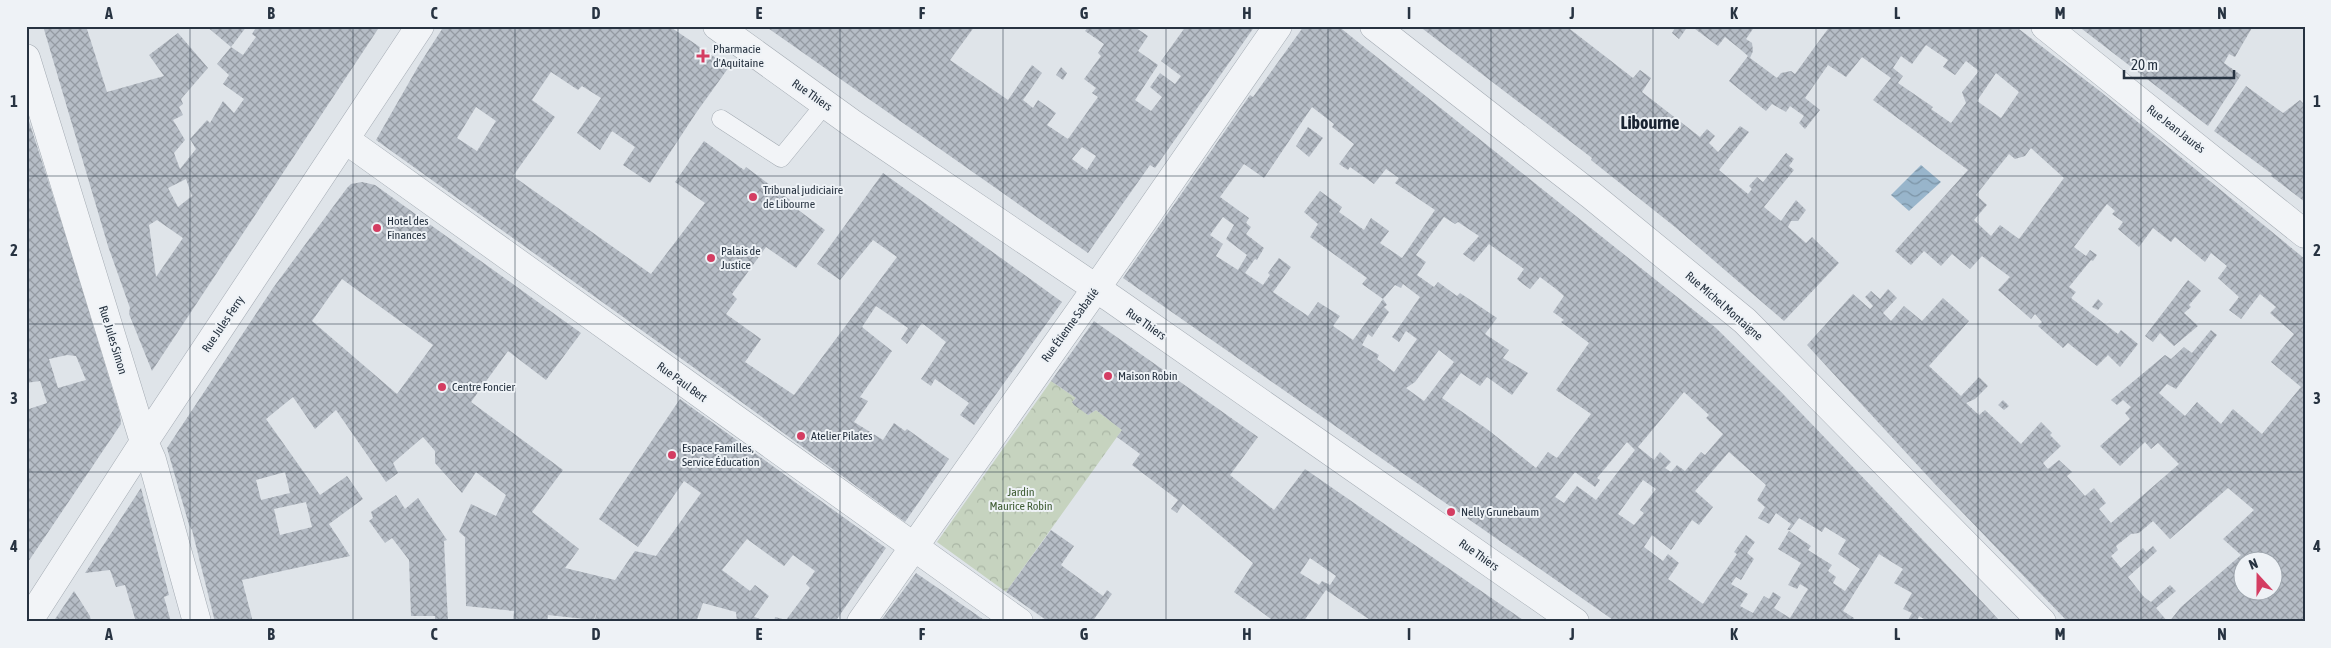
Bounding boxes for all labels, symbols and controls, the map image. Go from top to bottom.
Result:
text: A [104,4,113,22]
text: B [267,4,275,22]
text: C [430,4,438,22]
text: D [592,4,601,22]
text: E [756,4,763,22]
text: F [919,4,926,22]
text: G [1080,4,1089,22]
text: H [1242,4,1252,22]
text: I [1407,4,1411,22]
text: J [1568,4,1575,22]
text: K [1730,4,1738,22]
text: L [1894,4,1901,22]
text: M [2055,4,2065,22]
text: N [2217,4,2227,22]
place label: Pharmacie d'Aquitaine [713,42,764,70]
scale bar [2124,48,2234,80]
marker: Pharmacie d'Aquitaine [697,50,709,62]
text: 20 m [2131,56,2158,73]
street label: Rue Thiers [789,76,835,114]
text: 1 [10,92,18,110]
text: 1 [2313,92,2321,110]
street label: Rue Jean Jaurès [2144,102,2208,156]
district label: Libourne [1620,112,1680,133]
place label: Tribunal judiciaire de Libourne [763,183,843,211]
marker: Tribunal judiciaire de Libourne [747,191,759,203]
place label: Hotel des Finances [387,214,429,242]
marker: Hotel des Finances [371,222,383,234]
text: 2 [10,241,18,259]
text: 2 [2313,241,2321,259]
place label: Palais de Justice [721,244,761,272]
marker: Palais de Justice [705,252,717,264]
street label: Rue Michel Montaigne [1682,269,1766,343]
street label: Rue Étienne Sabatié [1038,285,1102,365]
street label: Rue Jules Ferry [199,293,247,355]
street label: Rue Jules Simon [96,304,130,376]
street label: Rue Thiers [1123,305,1169,343]
street label: Rue Paul Bert [654,359,710,405]
place label: Maison Robin [1118,369,1178,383]
marker: Maison Robin [1102,370,1114,382]
place label: Centre Foncier [452,380,515,394]
marker: Centre Foncier [436,381,448,393]
text: 3 [10,389,18,407]
text: 3 [2313,389,2321,407]
place label: Atelier Pilates [811,429,872,443]
marker: Atelier Pilates [795,430,807,442]
place label: Espace Familles, Service Éducation [682,441,760,469]
marker: Espace Familles, Service Éducation [666,449,678,461]
park label: Jardin Maurice Robin [989,485,1053,513]
place label: Nelly Grunebaum [1461,505,1539,519]
marker: Nelly Grunebaum [1445,506,1457,518]
street label: Rue Thiers [1456,536,1502,574]
text: 4 [9,537,18,555]
text: 4 [2312,537,2321,555]
north arrow [2234,550,2284,600]
text: N [2247,555,2260,573]
text: A [104,625,113,643]
text: B [267,625,275,643]
text: C [430,625,438,643]
text: D [592,625,601,643]
text: E [756,625,763,643]
text: F [919,625,926,643]
text: G [1080,625,1089,643]
text: H [1242,625,1252,643]
text: I [1407,625,1411,643]
text: J [1568,625,1575,643]
text: K [1730,625,1738,643]
text: L [1894,625,1901,643]
text: M [2055,625,2065,643]
text: N [2217,625,2227,643]

